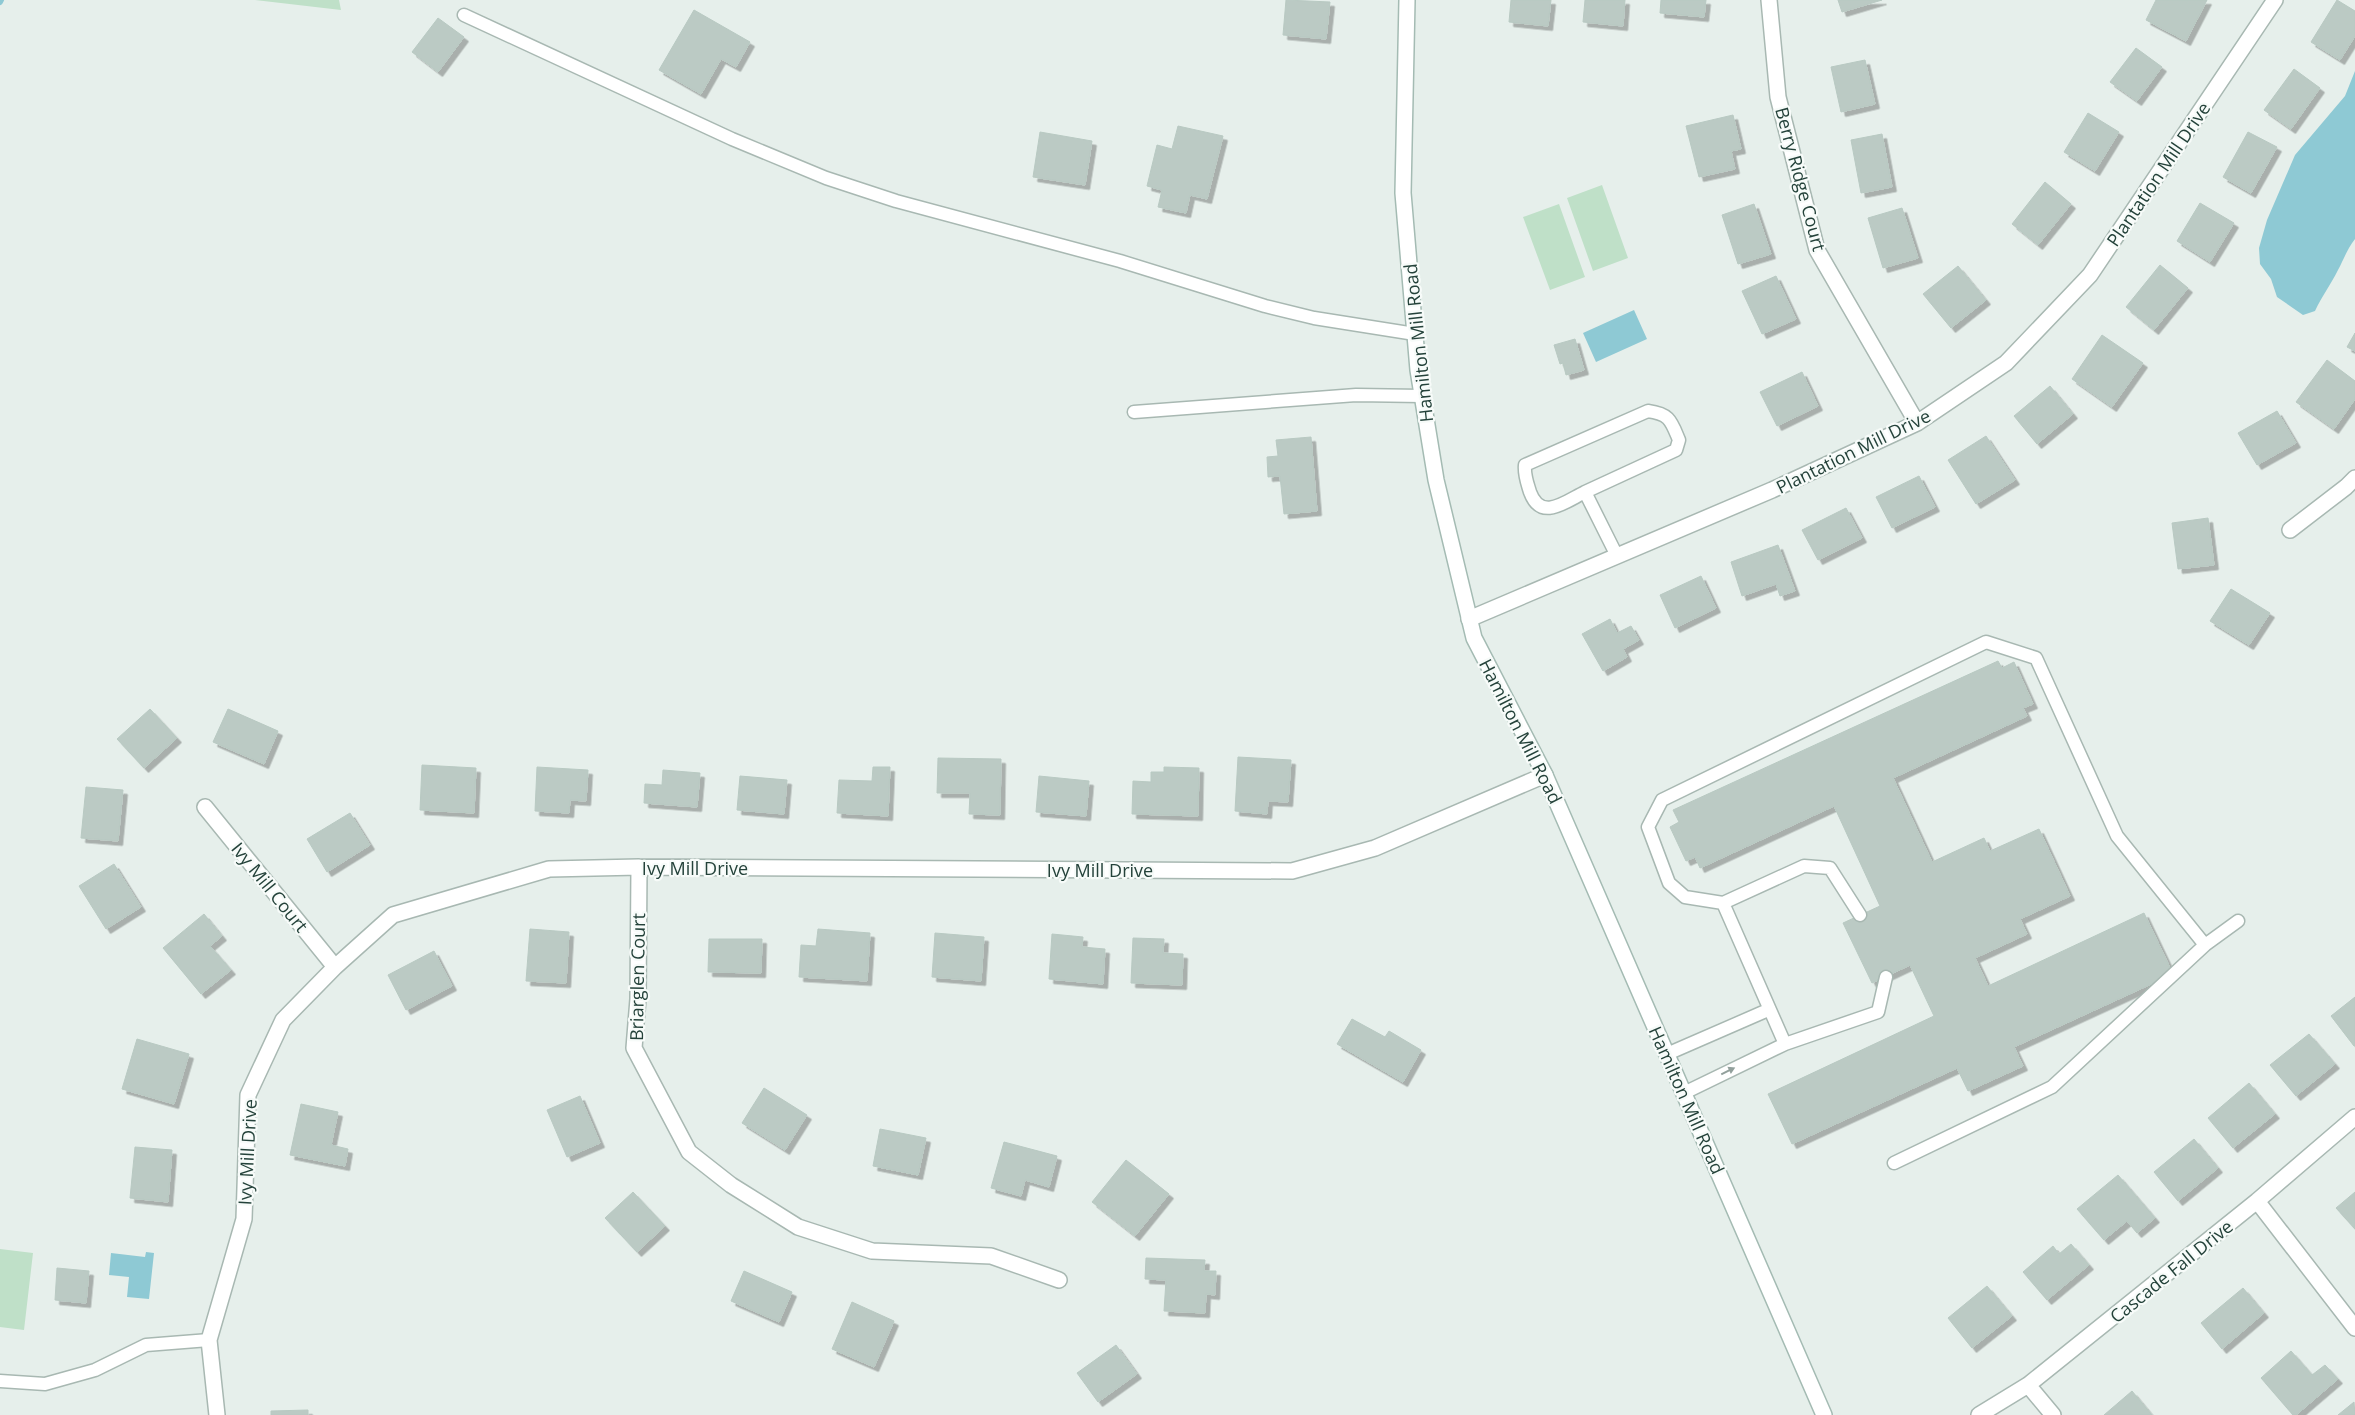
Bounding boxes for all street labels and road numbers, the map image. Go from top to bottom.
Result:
street label: Plantation Mill Drive [2101,97,2215,251]
street label: Berry Ridge Court [1770,104,1832,254]
street label: Hamilton Mill Road [1398,262,1438,424]
street label: Plantation Mill Drive [1772,403,1934,499]
street label: Hamilton Mill Road [1474,655,1568,807]
street label: Ivy Mill Court [226,837,314,937]
street label: Ivy Mill Drive [642,856,748,880]
street label: Ivy Mill Drive [1047,858,1153,882]
street label: Briarglen Court [624,913,650,1041]
street label: Hamilton Mill Road [1644,1022,1730,1178]
street label: Ivy Mill Drive [232,1098,262,1206]
street label: Cascade Fall Drive [2105,1214,2237,1328]

